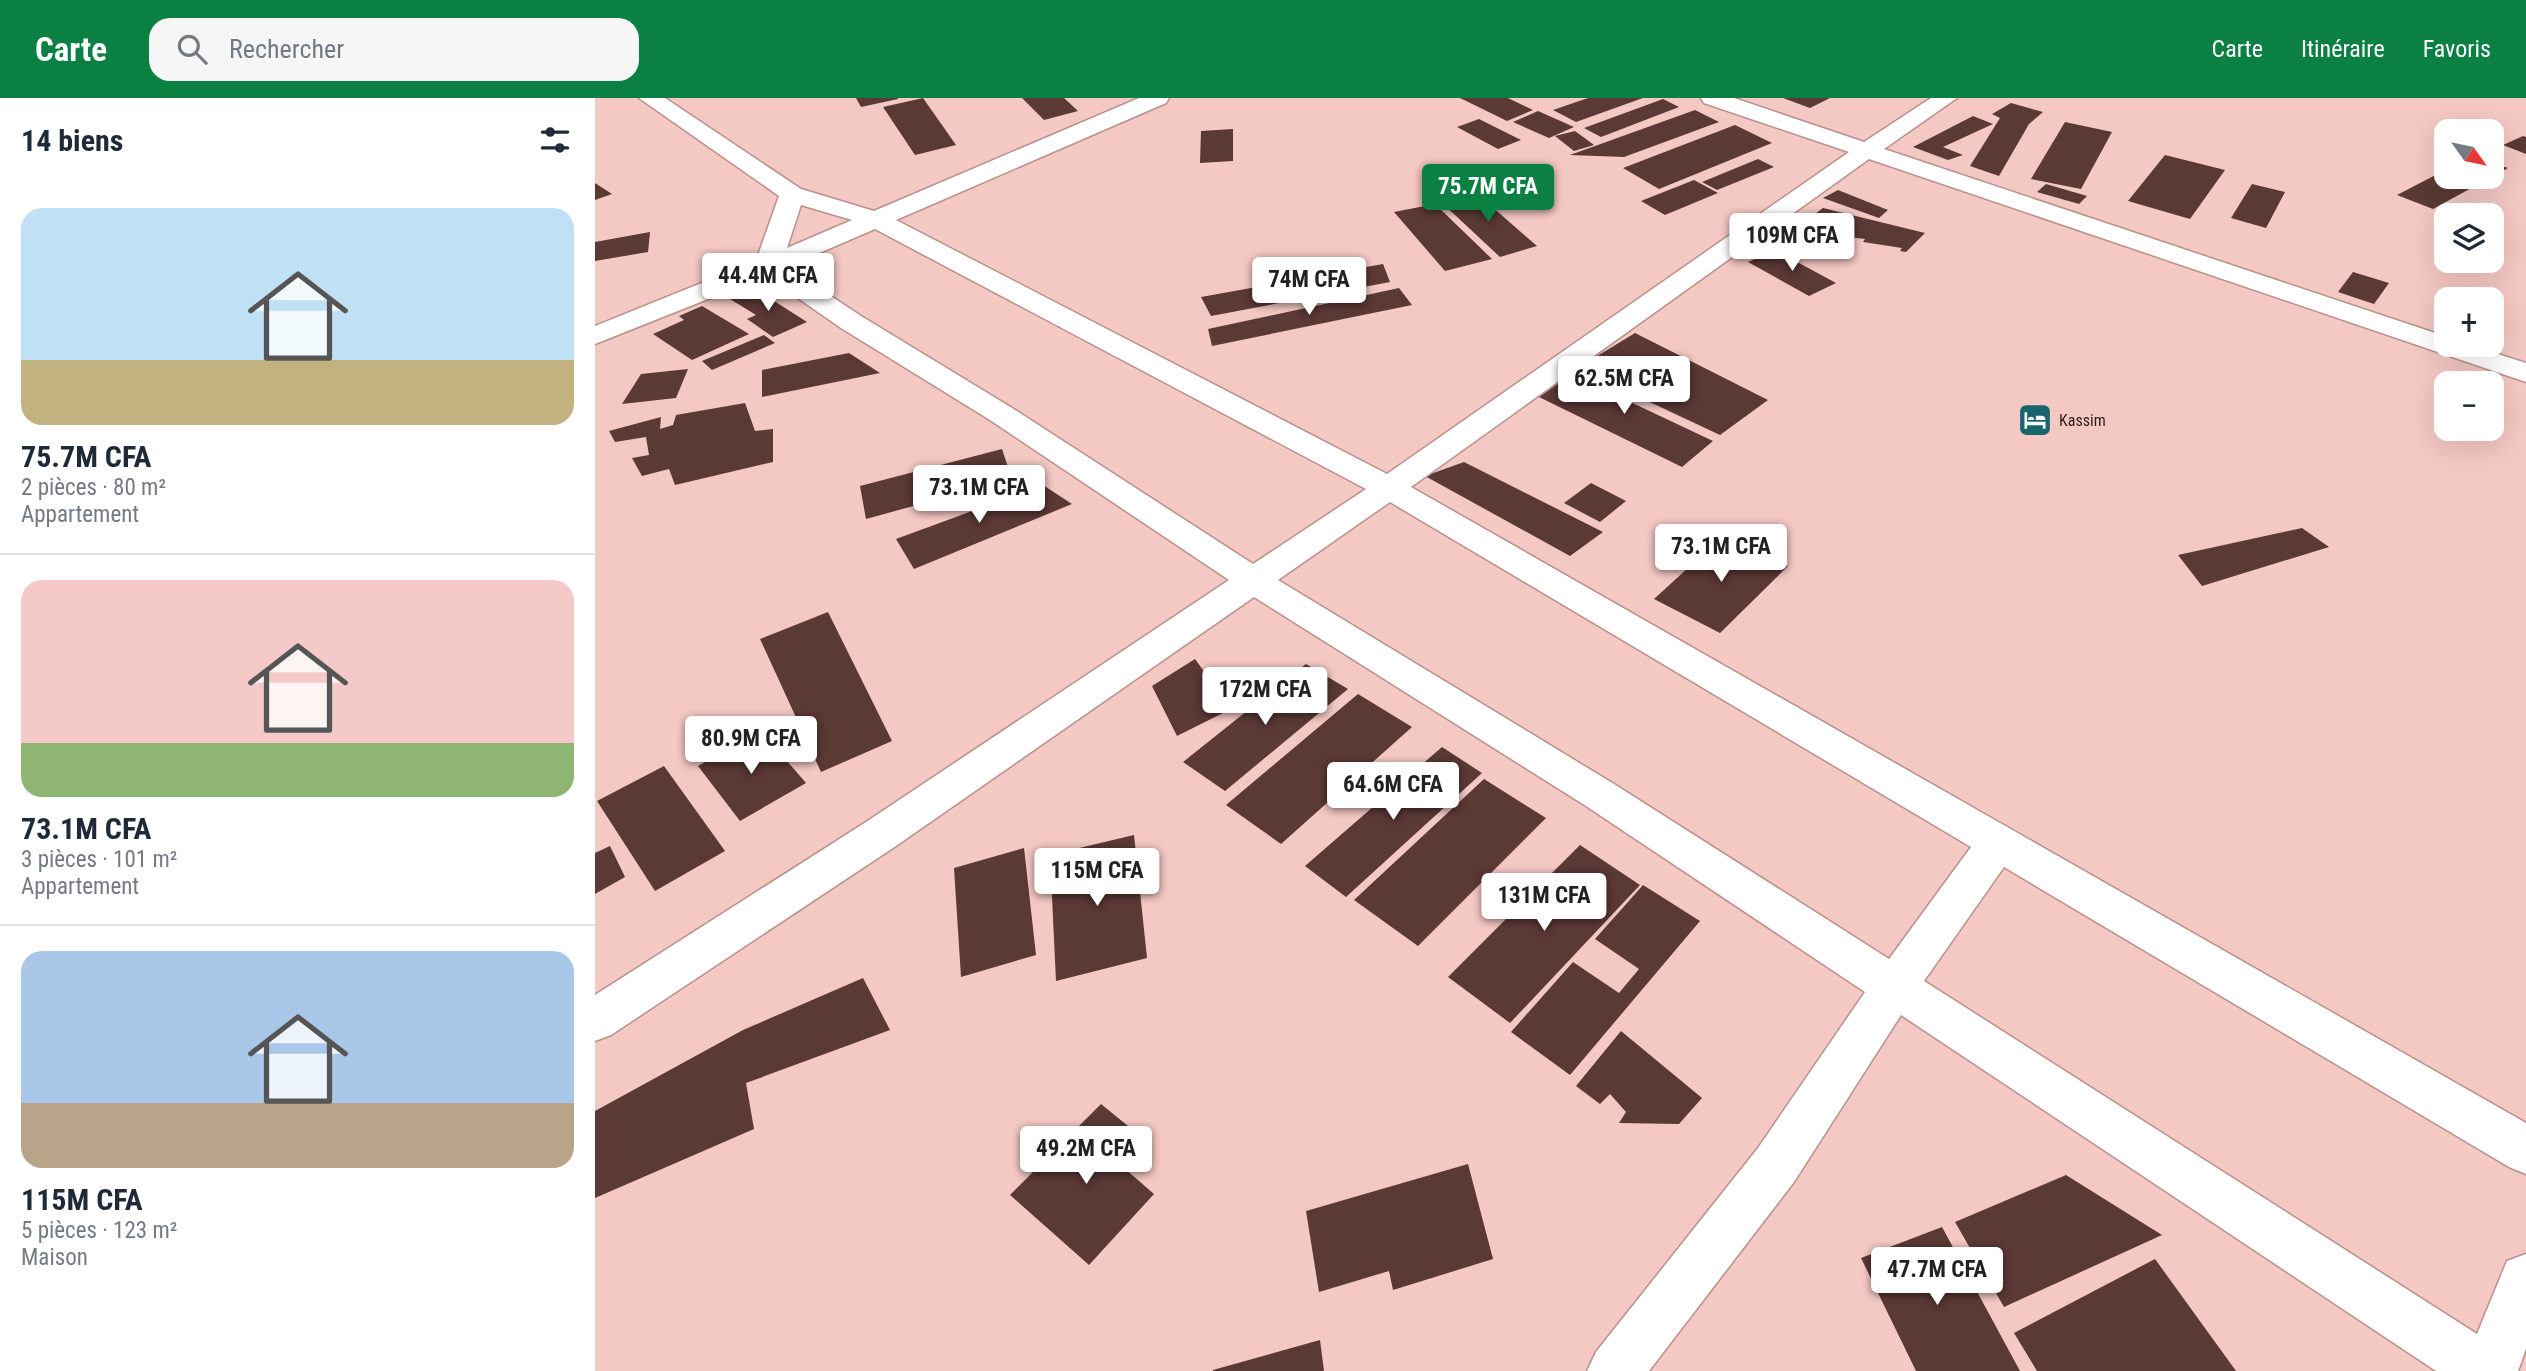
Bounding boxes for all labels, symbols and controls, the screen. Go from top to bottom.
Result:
search box [149,18,639,81]
text: Carte [35,30,107,69]
icon: search [173,30,211,68]
text: Rechercher [229,34,344,64]
text: Carte [2212,35,2263,63]
text: Itinéraire [2301,35,2385,63]
text: Favoris [2423,35,2491,63]
north arrow [2434,119,2504,189]
map controls [2434,119,2504,441]
icon: filters [536,121,574,159]
text: 14 biens [21,123,123,158]
pin: 75.7M CFA [1408,164,1568,224]
text: 75.7M CFA [1438,173,1538,200]
button: layers [2434,203,2504,273]
pin: 109M CFA [1720,214,1864,273]
text: 109M CFA [1745,222,1839,249]
icon: home [235,253,361,379]
pin: 44.4M CFA [688,254,848,313]
pin: 74M CFA [1244,258,1374,317]
text: 44.4M CFA [718,262,818,289]
text: 74M CFA [1268,266,1350,293]
button: + [2434,287,2504,357]
pin: 62.5M CFA [1544,356,1704,416]
text: 62.5M CFA [1574,365,1674,392]
button: − [2434,371,2504,441]
hotel icon: Kassim [2016,401,2054,439]
place label: Kassim [2059,411,2106,430]
text: 75.7M CFA [21,439,151,474]
pin: 73.1M CFA [899,466,1059,525]
text: 2 pièces · 80 m² [21,474,166,501]
text: 73.1M CFA [929,474,1029,501]
text: Appartement [21,501,139,528]
pin: 73.1M CFA [1641,524,1801,584]
text: 73.1M CFA [1671,533,1771,560]
icon: home [235,625,361,751]
pin: 172M CFA [1193,668,1337,727]
text: 172M CFA [1218,676,1312,703]
pin: 80.9M CFA [671,716,831,776]
text: 80.9M CFA [701,725,801,752]
pin: 64.6M CFA [1313,762,1473,822]
text: 64.6M CFA [1343,771,1443,798]
text: 73.1M CFA [21,811,151,846]
text: 3 pièces · 101 m² [21,846,177,873]
pin: 115M CFA [1025,848,1169,908]
text: 115M CFA [1050,857,1144,884]
text: Appartement [21,873,139,900]
pin: 131M CFA [1472,874,1616,933]
text: 131M CFA [1497,882,1591,909]
icon: home [235,996,361,1122]
pin: 49.2M CFA [1006,1126,1166,1186]
text: 49.2M CFA [1036,1135,1136,1162]
text: 115M CFA [21,1182,143,1217]
text: 5 pièces · 123 m² [21,1217,177,1244]
text: Maison [21,1244,88,1271]
pin: 47.7M CFA [1857,1248,2017,1307]
text: 47.7M CFA [1887,1256,1987,1283]

